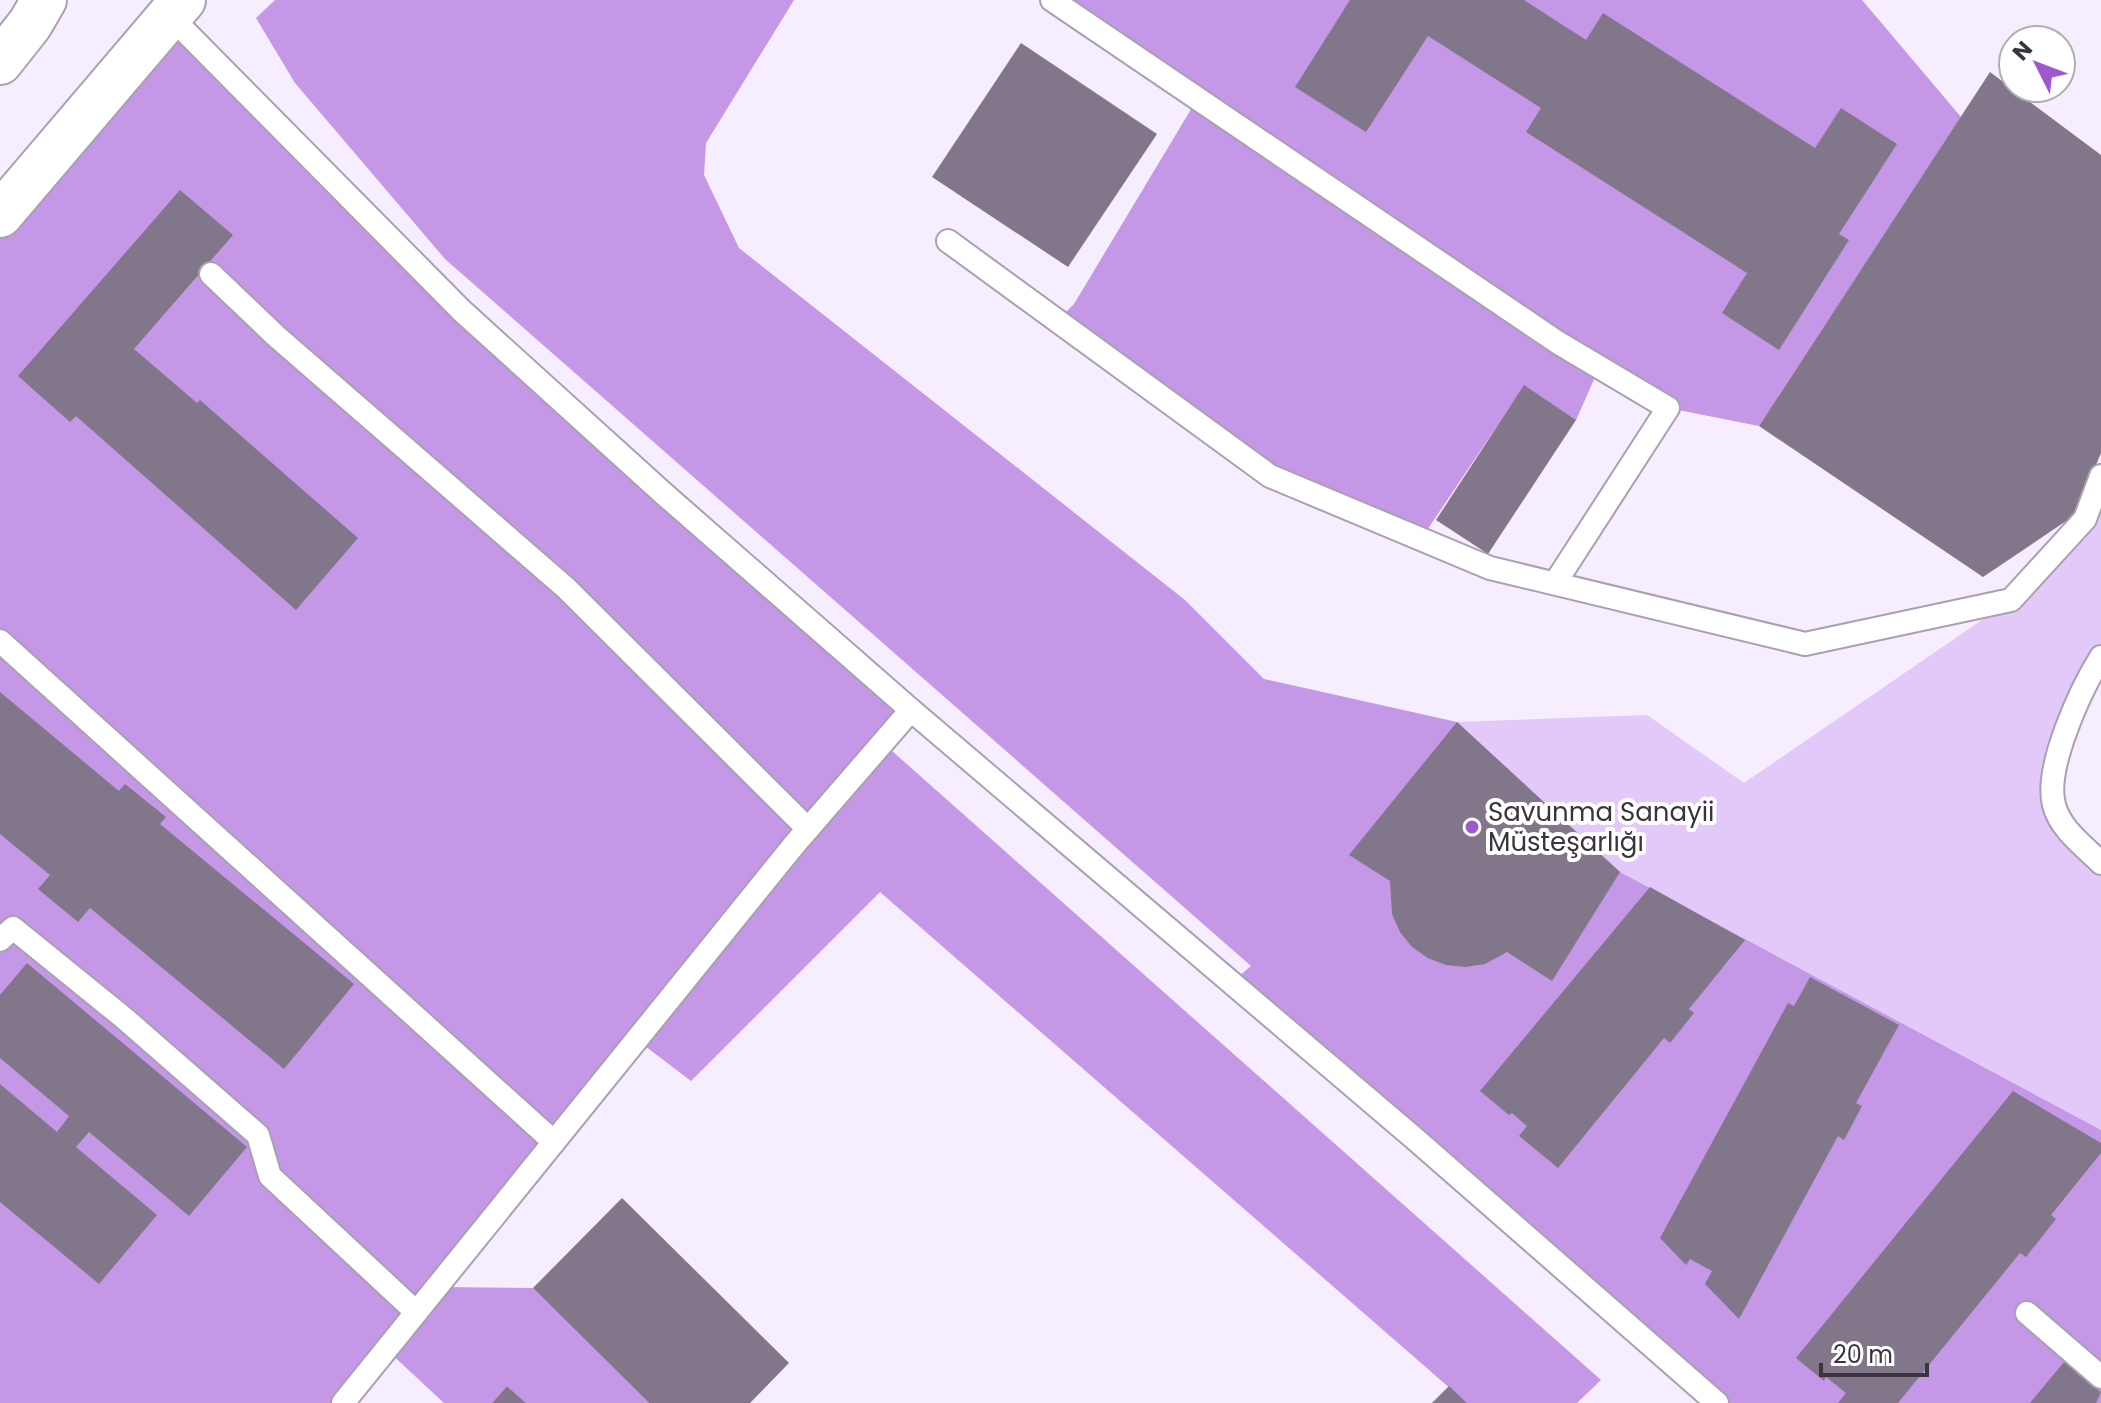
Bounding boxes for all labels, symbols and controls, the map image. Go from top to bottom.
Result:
north arrow [1997,24,2077,104]
text: N [2005,34,2040,67]
place label: Savunma Sanayii Müsteşarlığı [1488,794,1715,860]
marker: Savunma Sanayii Müsteşarlığı [1463,818,1481,836]
scale bar [1821,1327,1927,1377]
text: 20 m [1833,1338,1893,1371]

